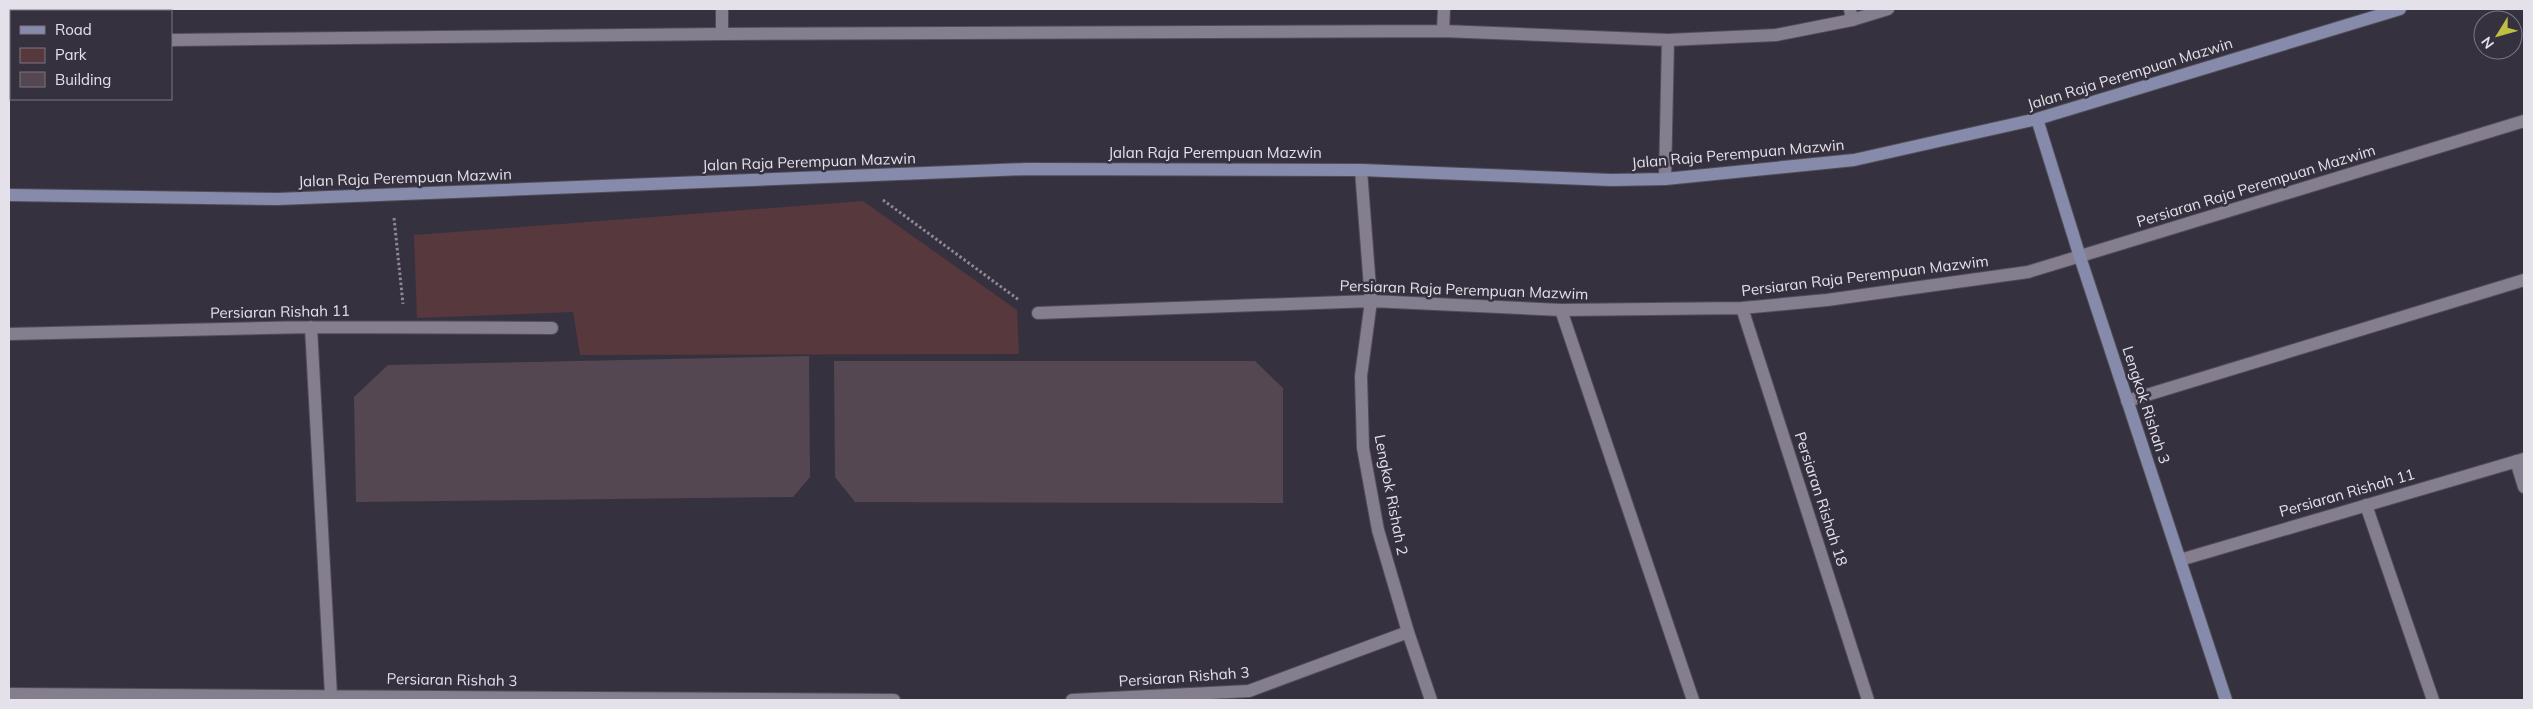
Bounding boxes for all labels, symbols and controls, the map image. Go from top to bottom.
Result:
legend [10,10,172,100]
north arrow [2473,10,2523,60]
text: Road [55,20,92,39]
street label: Jalan Raja Perempuan Mazwin [2025,33,2235,114]
text: N [2477,33,2498,52]
text: Park [55,45,87,64]
text: Building [55,70,111,89]
street label: Jalan Raja Perempuan Mazwin [1631,135,1845,172]
street label: Persiaran Raja Perempuan Mazwim [2134,140,2378,231]
street label: Jalan Raja Perempuan Mazwin [1108,143,1322,162]
street label: Jalan Raja Perempuan Mazwin [702,148,916,175]
street label: Jalan Raja Perempuan Mazwin [298,164,512,191]
street label: Persiaran Raja Perempuan Mazwim [1740,251,1990,300]
street label: Persiaran Raja Perempuan Mazwim [1339,276,1589,303]
street label: Persiaran Rishah 11 [210,301,350,322]
street label: Lengkok Rishah 3 [2118,344,2174,466]
street label: Persiaran Rishah 18 [1791,429,1852,568]
street label: Lengkok Rishah 2 [1370,433,1413,557]
street label: Persiaran Rishah 11 [2277,464,2417,521]
street label: Persiaran Rishah 3 [1118,662,1250,691]
street label: Persiaran Rishah 3 [386,669,518,690]

